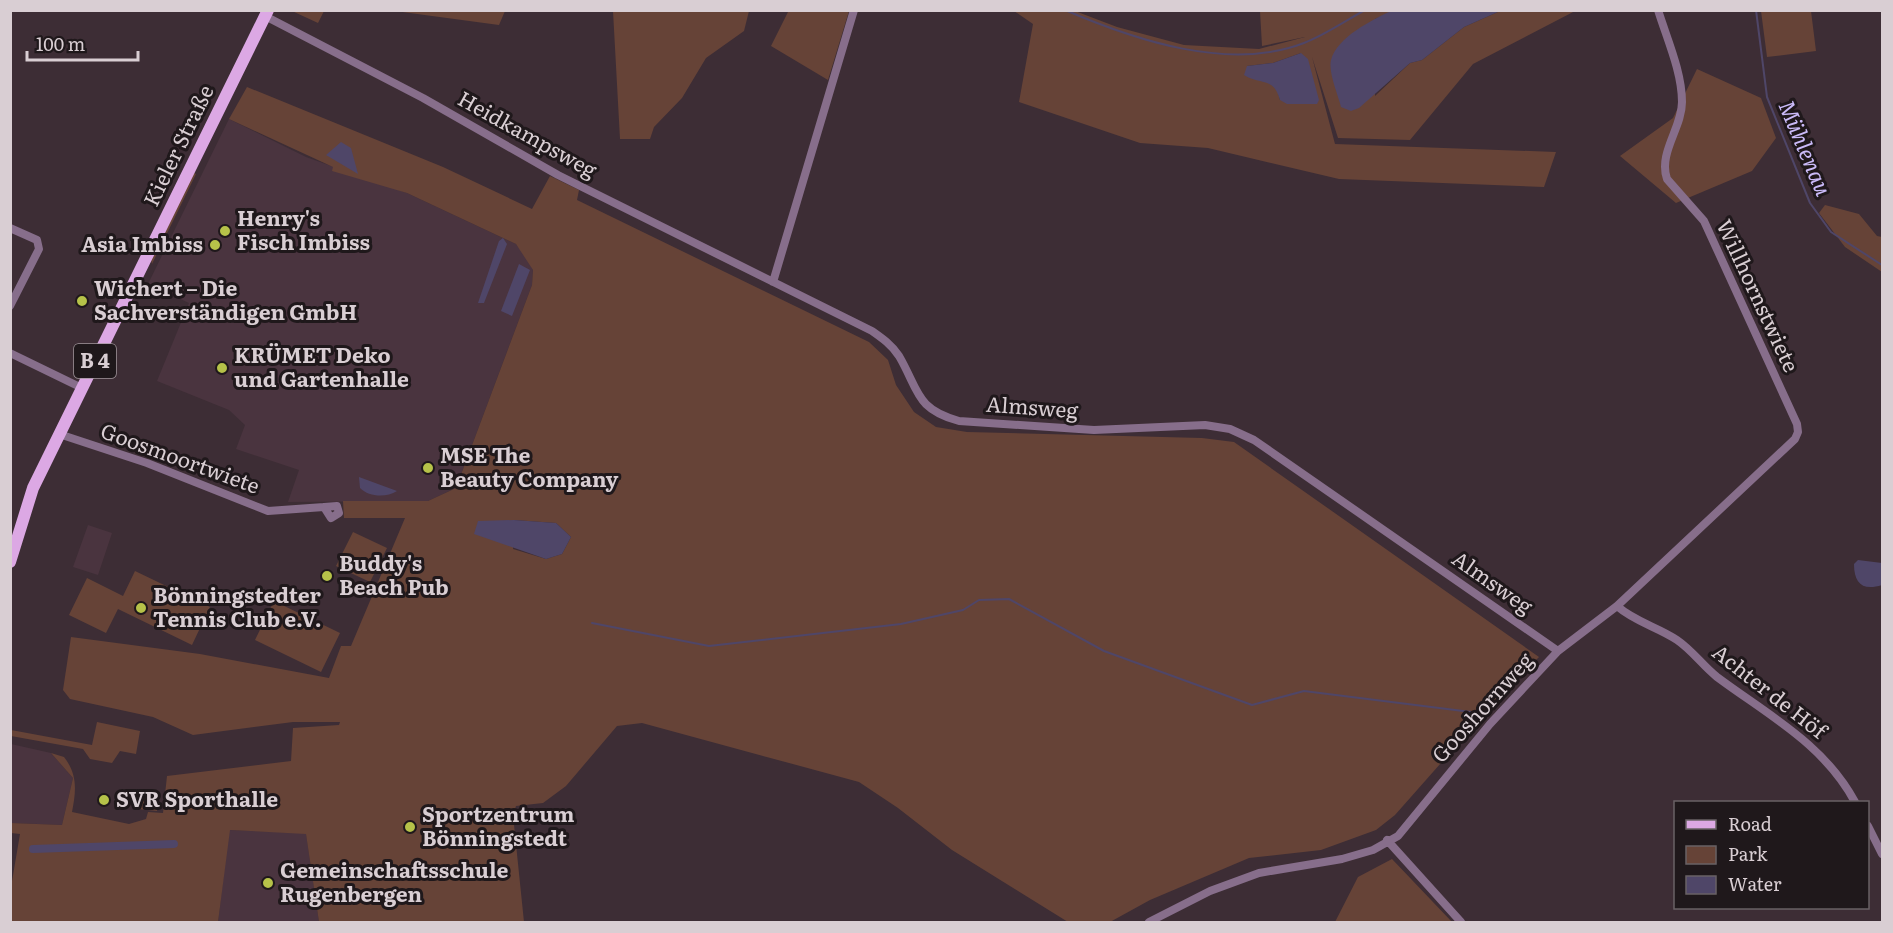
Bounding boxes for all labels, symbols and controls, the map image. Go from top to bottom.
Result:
scale bar [27,24,138,62]
text: 100 m [36,30,85,57]
street label: Kieler Straße [134,79,220,211]
street label: Heidkampsweg [453,82,604,184]
water label: Mühlenau [1772,95,1841,200]
place label: Henry's Fisch Imbiss [237,201,370,256]
street label: Willhornstwiete [1710,213,1808,376]
marker: Henry's Fisch Imbiss [218,224,232,238]
place label: Asia Imbiss [81,227,203,258]
marker: Asia Imbiss [208,238,222,252]
place label: Wichert – Die Sachverständigen GmbH [94,271,357,326]
marker: Wichert – Die Sachverständigen GmbH [75,294,89,308]
place label: KRÜMET Deko und Gartenhalle [234,338,409,393]
road number: B 4 [74,344,116,378]
marker: KRÜMET Deko und Gartenhalle [215,361,229,375]
street label: Almsweg [985,387,1080,424]
street label: Goosmoortwiete [97,414,265,500]
place label: MSE The Beauty Company [440,438,618,493]
marker: MSE The Beauty Company [421,461,435,475]
street label: Almsweg [1447,542,1540,620]
place label: Buddy's Beach Pub [339,546,449,601]
marker: Buddy's Beach Pub [320,569,334,583]
place label: Bönningstedter Tennis Club e.V. [153,578,322,633]
marker: Bönningstedter Tennis Club e.V. [134,601,148,615]
street label: Achter de Höf [1707,635,1836,746]
street label: Gooshornweg [1423,644,1539,768]
place label: SVR Sporthalle [116,782,278,813]
marker: SVR Sporthalle [97,793,111,807]
place label: Sportzentrum Bönningstedt [422,797,574,852]
legend [1674,801,1869,909]
text: Road [1728,810,1772,837]
marker: Sportzentrum Bönningstedt [403,820,417,834]
text: Park [1728,840,1769,867]
place label: Gemeinschaftsschule Rugenbergen [280,853,508,908]
text: Water [1728,870,1782,897]
marker: Gemeinschaftsschule Rugenbergen [261,876,275,890]

